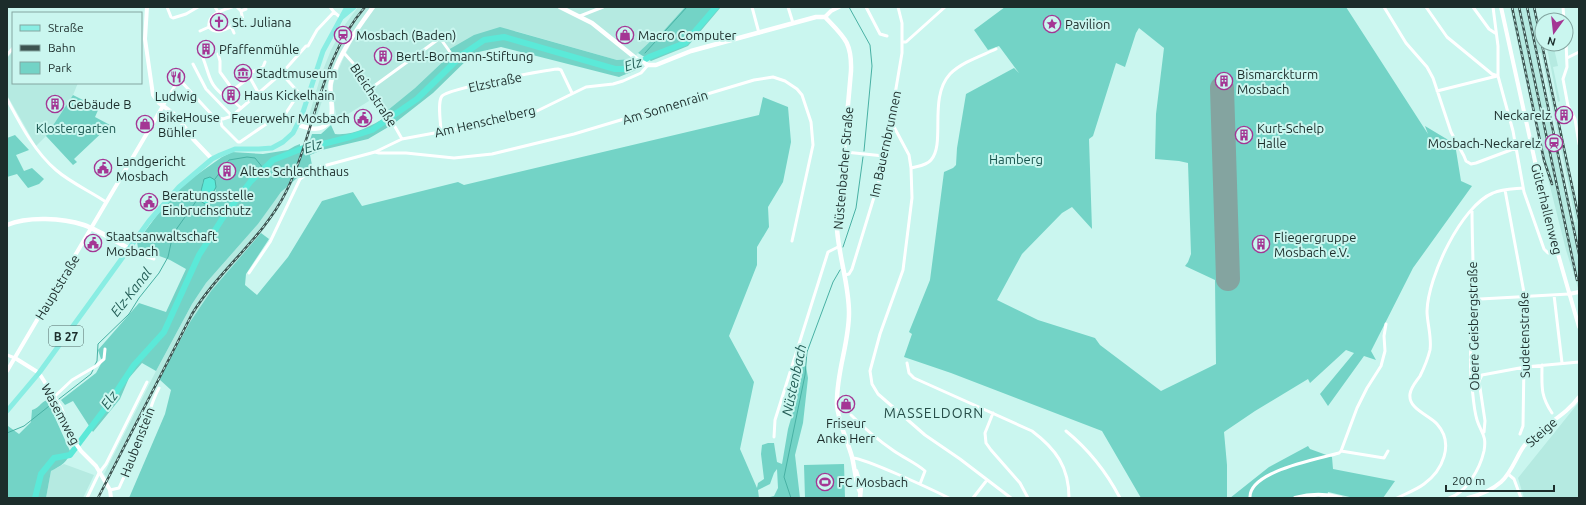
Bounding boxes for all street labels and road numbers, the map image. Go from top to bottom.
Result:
street label: Bleichstraße [348,61,400,129]
street label: Elzstraße [467,70,523,94]
street label: Am Sonnenrain [621,87,709,127]
street label: Im Bauernbrunnen [867,89,903,199]
street label: Am Henschelberg [433,103,537,139]
street label: Nüstenbacher Straße [831,106,855,230]
street label: Güterhallenweg [1529,162,1565,256]
street label: Hauptstraße [32,252,82,322]
street label: Obere Geisbergstraße [1465,261,1481,391]
street label: Sudetenstraße [1516,292,1532,378]
road number: B 27 [49,326,83,346]
street label: Wasemweg [39,381,83,447]
street label: Haubenstein [117,405,157,479]
street label: Steige [1523,414,1559,450]

